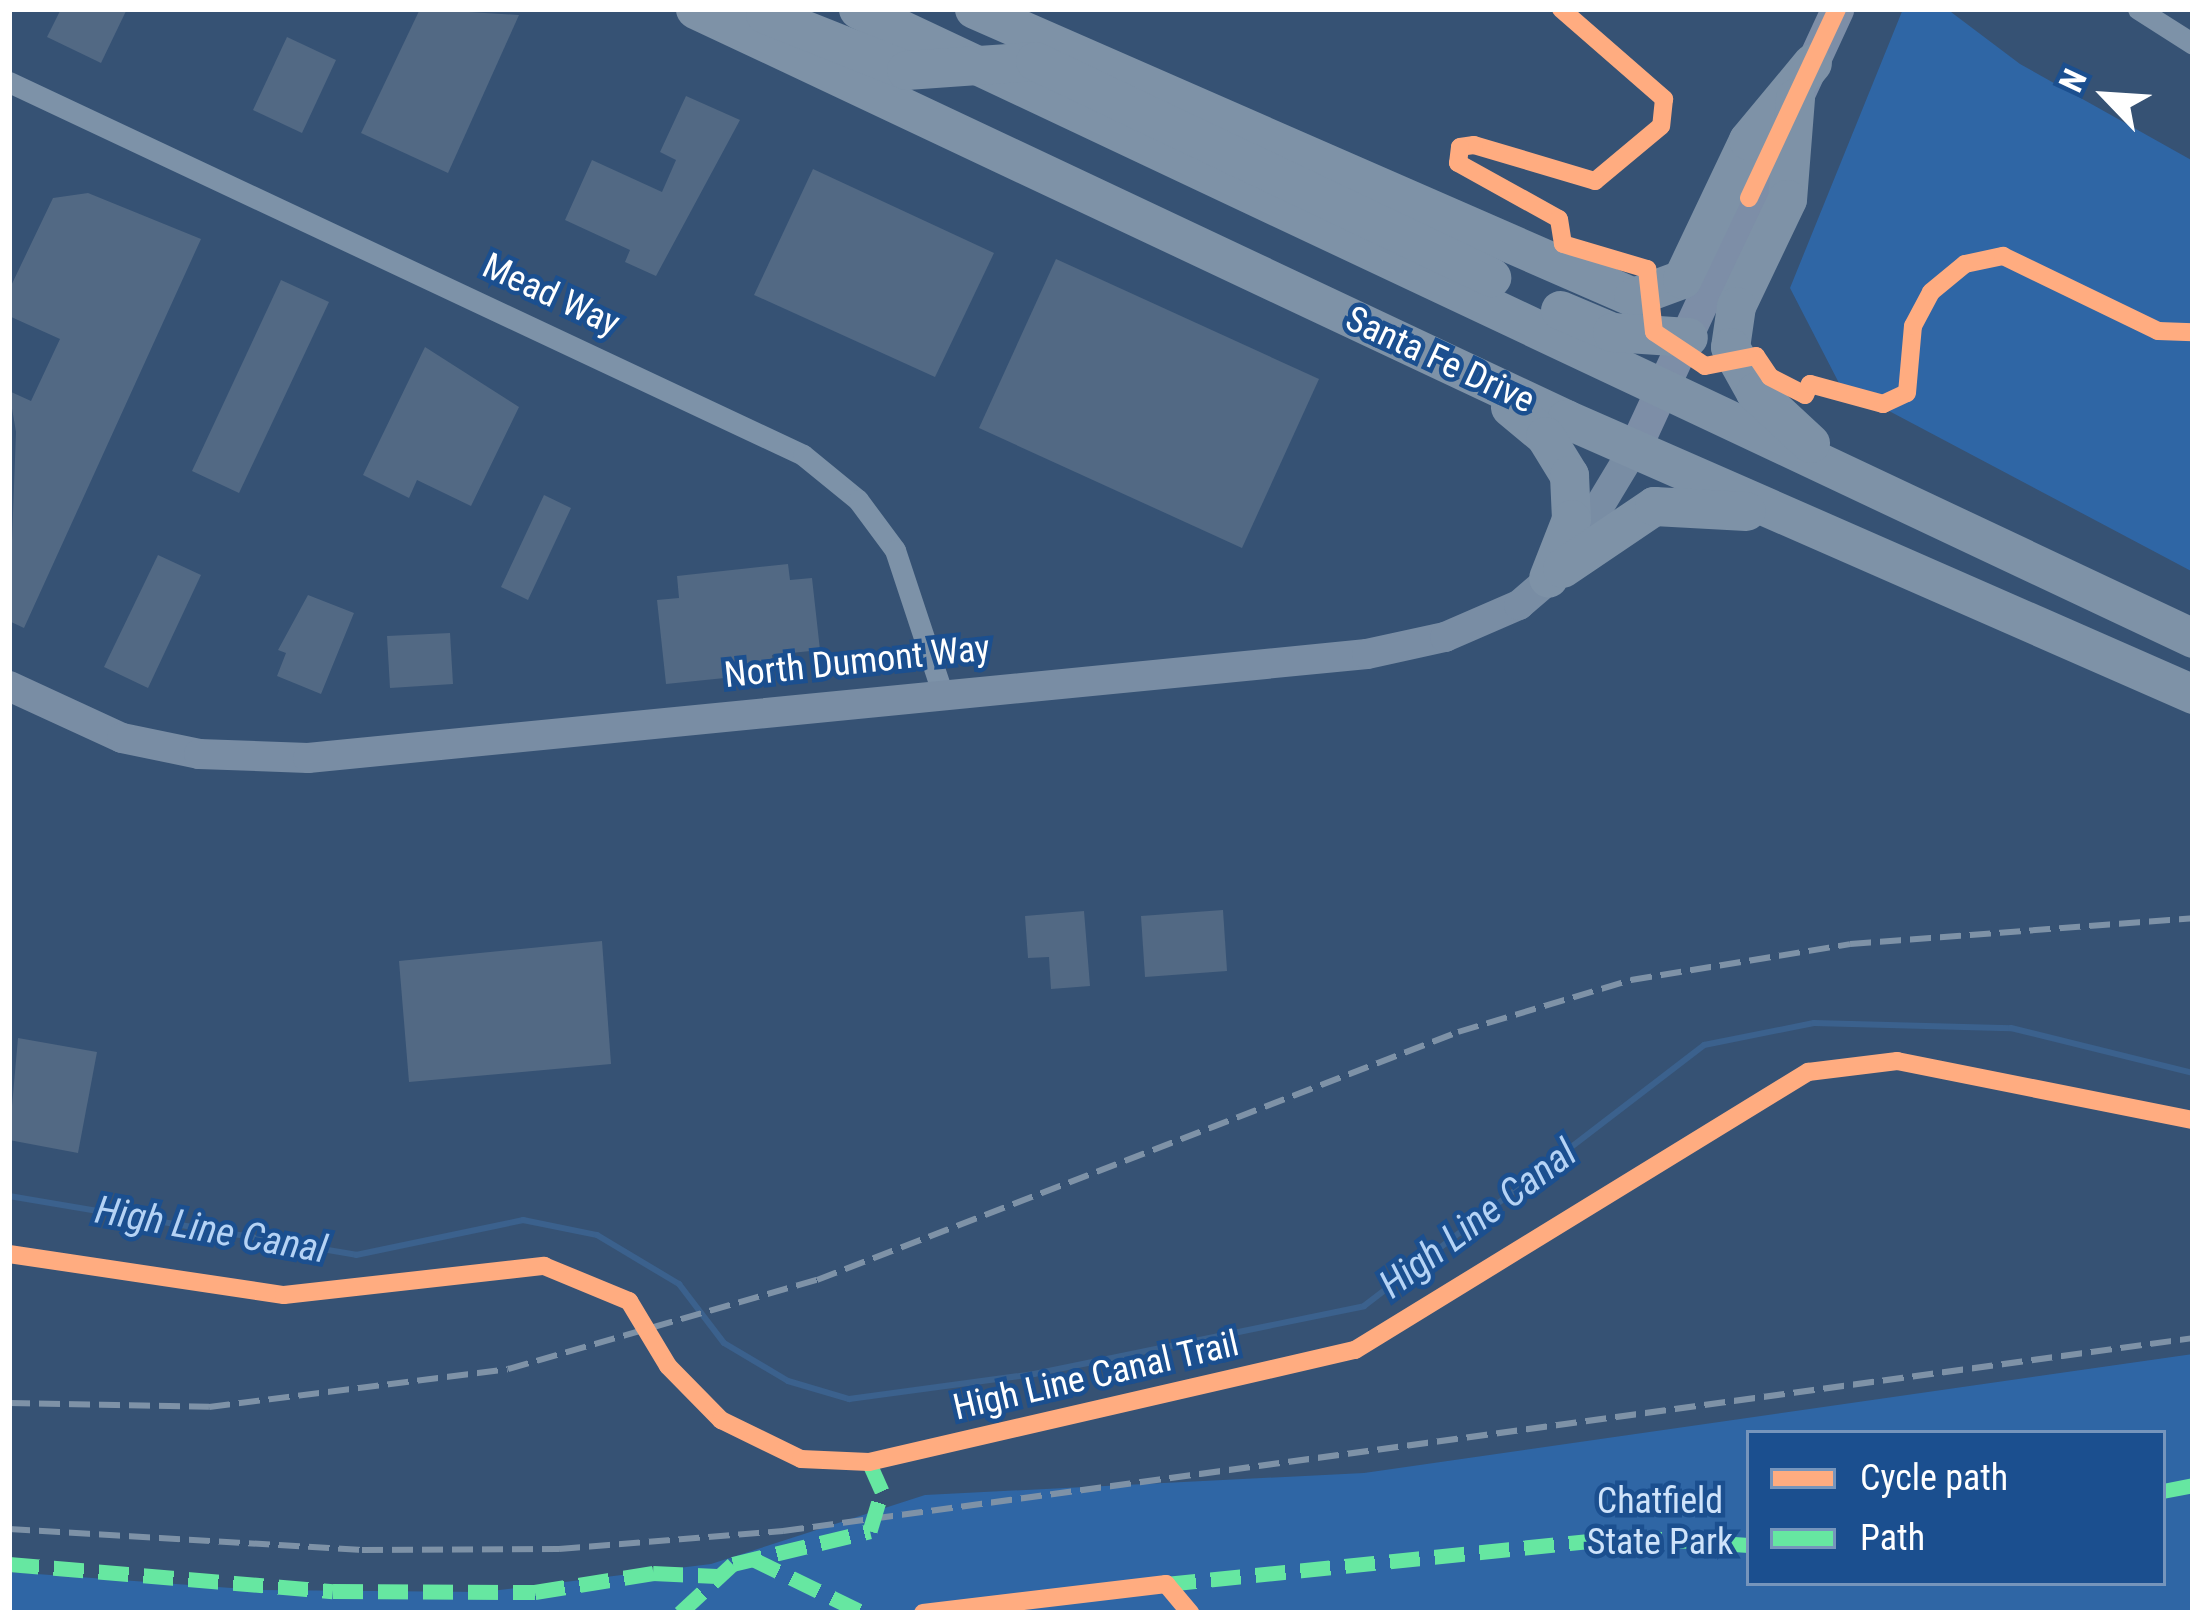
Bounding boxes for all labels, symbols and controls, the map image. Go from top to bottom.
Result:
north arrow [2046,36,2166,156]
text: N [2051,63,2095,98]
street label: Mead Way [476,245,626,345]
street label: Santa Fe Drive [1339,297,1541,423]
street label: North Dumont Way [722,627,992,697]
water label: High Line Canal [1370,1130,1586,1308]
water label: High Line Canal [92,1187,330,1273]
street label: High Line Canal Trail [949,1322,1243,1430]
legend [1746,1430,2166,1586]
text: Cycle path [1860,1457,2008,1499]
park label: Chatfield State Park [1587,1479,1733,1564]
text: Path [1860,1517,1925,1559]

